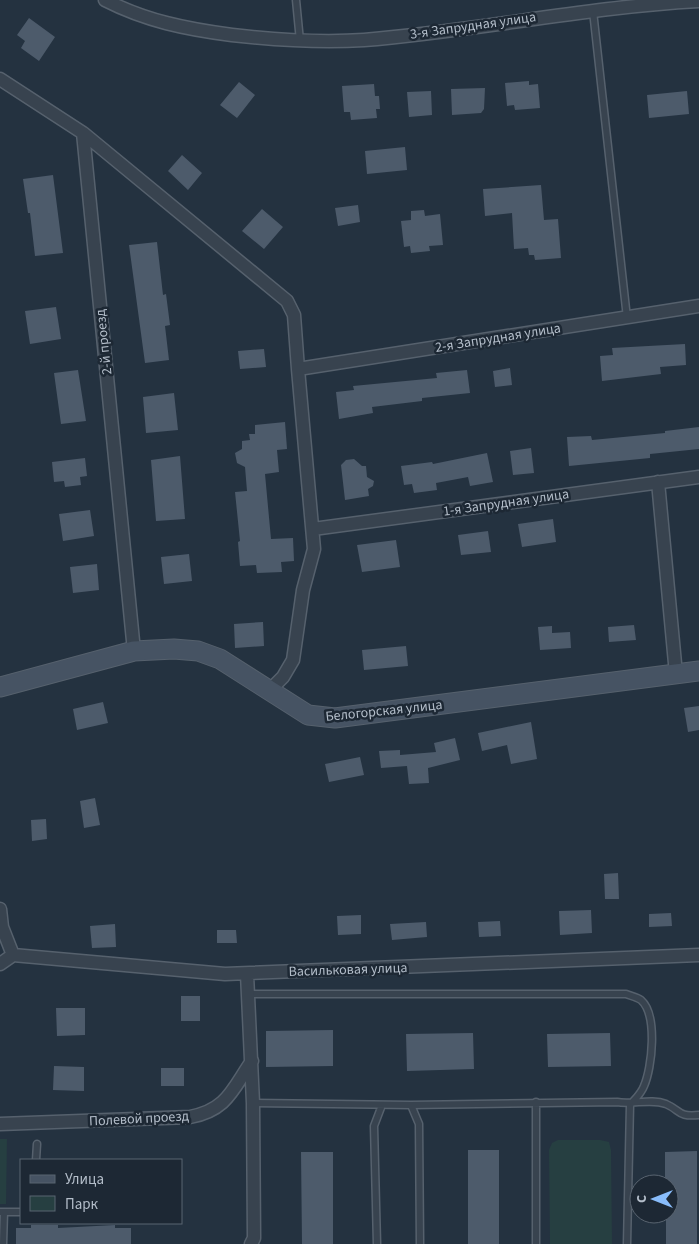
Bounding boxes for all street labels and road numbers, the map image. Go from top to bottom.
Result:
street label: 3-я Запрудная улица [409,7,537,45]
street label: 2-й проезд [91,308,117,376]
street label: 2-я Запрудная улица [434,318,562,358]
street label: 1-я Запрудная улица [442,484,570,522]
street label: Белогорская улица [325,695,443,727]
street label: Васильковая улица [288,958,408,982]
street label: Полевой проезд [88,1106,190,1132]

